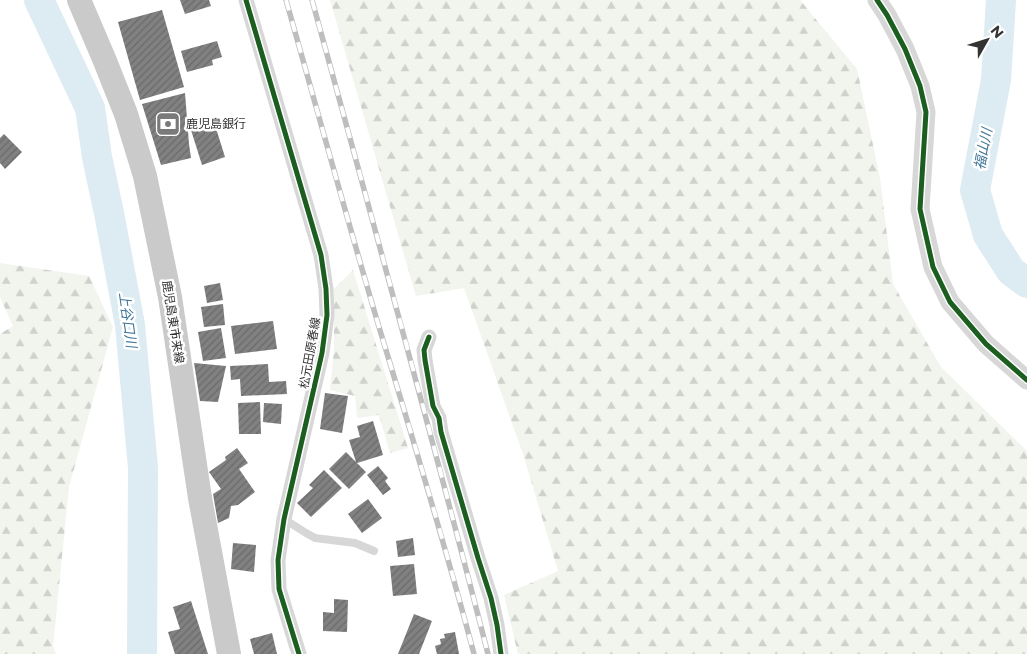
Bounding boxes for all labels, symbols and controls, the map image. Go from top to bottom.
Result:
north arrow [962,15,1012,65]
text: N [987,22,1008,42]
bank icon: 鹿児島銀行 [155,111,181,137]
place label: 鹿児島銀行 [186,116,246,131]
water label: 福山川 [970,125,996,171]
street label: 鹿児島東市来線 [160,279,187,365]
water label: 上谷口川 [115,291,141,351]
street label: 松元田原春線 [296,316,323,390]

